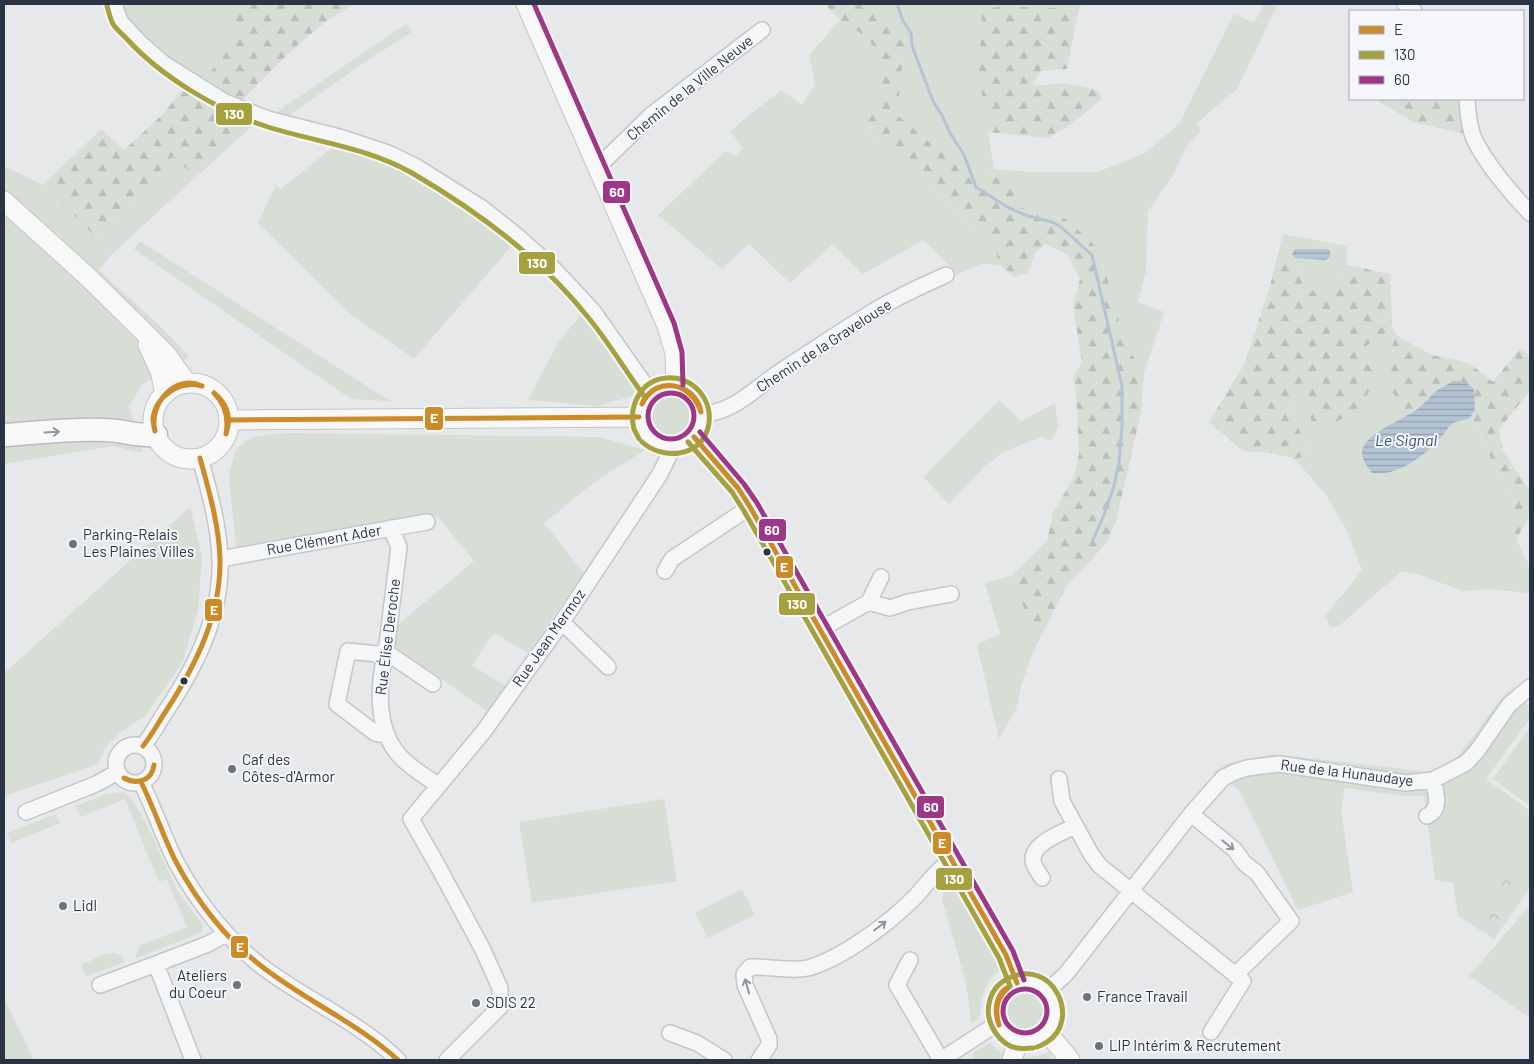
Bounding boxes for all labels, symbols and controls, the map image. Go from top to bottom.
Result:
legend [1349,10,1524,100]
text: E [1394,20,1403,38]
street label: Chemin de la Ville Neuve [623,31,756,144]
text: 130 [1394,45,1415,63]
text: 60 [1394,70,1410,88]
line badge: 130 [215,102,253,126]
text: 130 [224,105,244,122]
line badge: 60 [602,180,631,204]
text: 60 [609,183,625,200]
line badge: 130 [518,251,556,275]
text: 130 [527,254,547,271]
street label: Chemin de la Gravelouse [752,295,894,396]
line badge: E [424,406,444,431]
text: E [430,409,438,426]
one-way arrow [44,427,60,436]
water label: Le Signal [1375,430,1437,449]
line badge: 60 [758,518,787,542]
street label: Rue Clément Ader [265,520,383,558]
text: 60 [764,521,780,538]
place label: Parking-Relais Les Plaines Villes [83,525,194,560]
marker: Parking-Relais Les Plaines Villes [67,538,79,550]
unlabelled marker [762,547,772,557]
line badge: E [775,555,794,579]
text: E [780,558,788,575]
street label: Rue Élise Deroche [371,578,403,696]
street label: Rue Jean Mermoz [508,585,589,690]
line badge: 130 [778,592,816,616]
text: 130 [787,595,807,612]
line badge: E [204,598,223,622]
text: E [210,601,218,618]
unlabelled marker [179,676,189,686]
place label: Caf des Côtes-d'Armor [242,750,336,785]
street label: Rue de la Hunaudaye [1280,755,1415,789]
marker: Caf des Côtes-d'Armor [226,763,238,775]
line badge: 60 [916,795,945,819]
text: 60 [923,798,939,815]
line badge: E [932,831,952,855]
text: E [938,834,946,851]
one-way arrow [1222,840,1235,851]
line badge: 130 [935,867,973,891]
text: 130 [944,870,964,887]
place label: Lidl [73,896,97,914]
marker: Lidl [57,900,69,912]
one-way arrow [873,921,886,932]
line badge: E [230,935,249,959]
text: E [236,938,244,955]
place label: Ateliers du Coeur [169,966,228,1001]
one-way arrow [741,978,751,994]
marker: Ateliers du Coeur [231,979,243,991]
place label: France Travail [1097,987,1188,1005]
marker: France Travail [1081,991,1093,1003]
place label: SDIS 22 [486,993,536,1011]
marker: SDIS 22 [470,997,482,1009]
place label: LIP Intérim & Recrutement [1109,1036,1282,1054]
marker: LIP Intérim & Recrutement [1093,1040,1105,1052]

